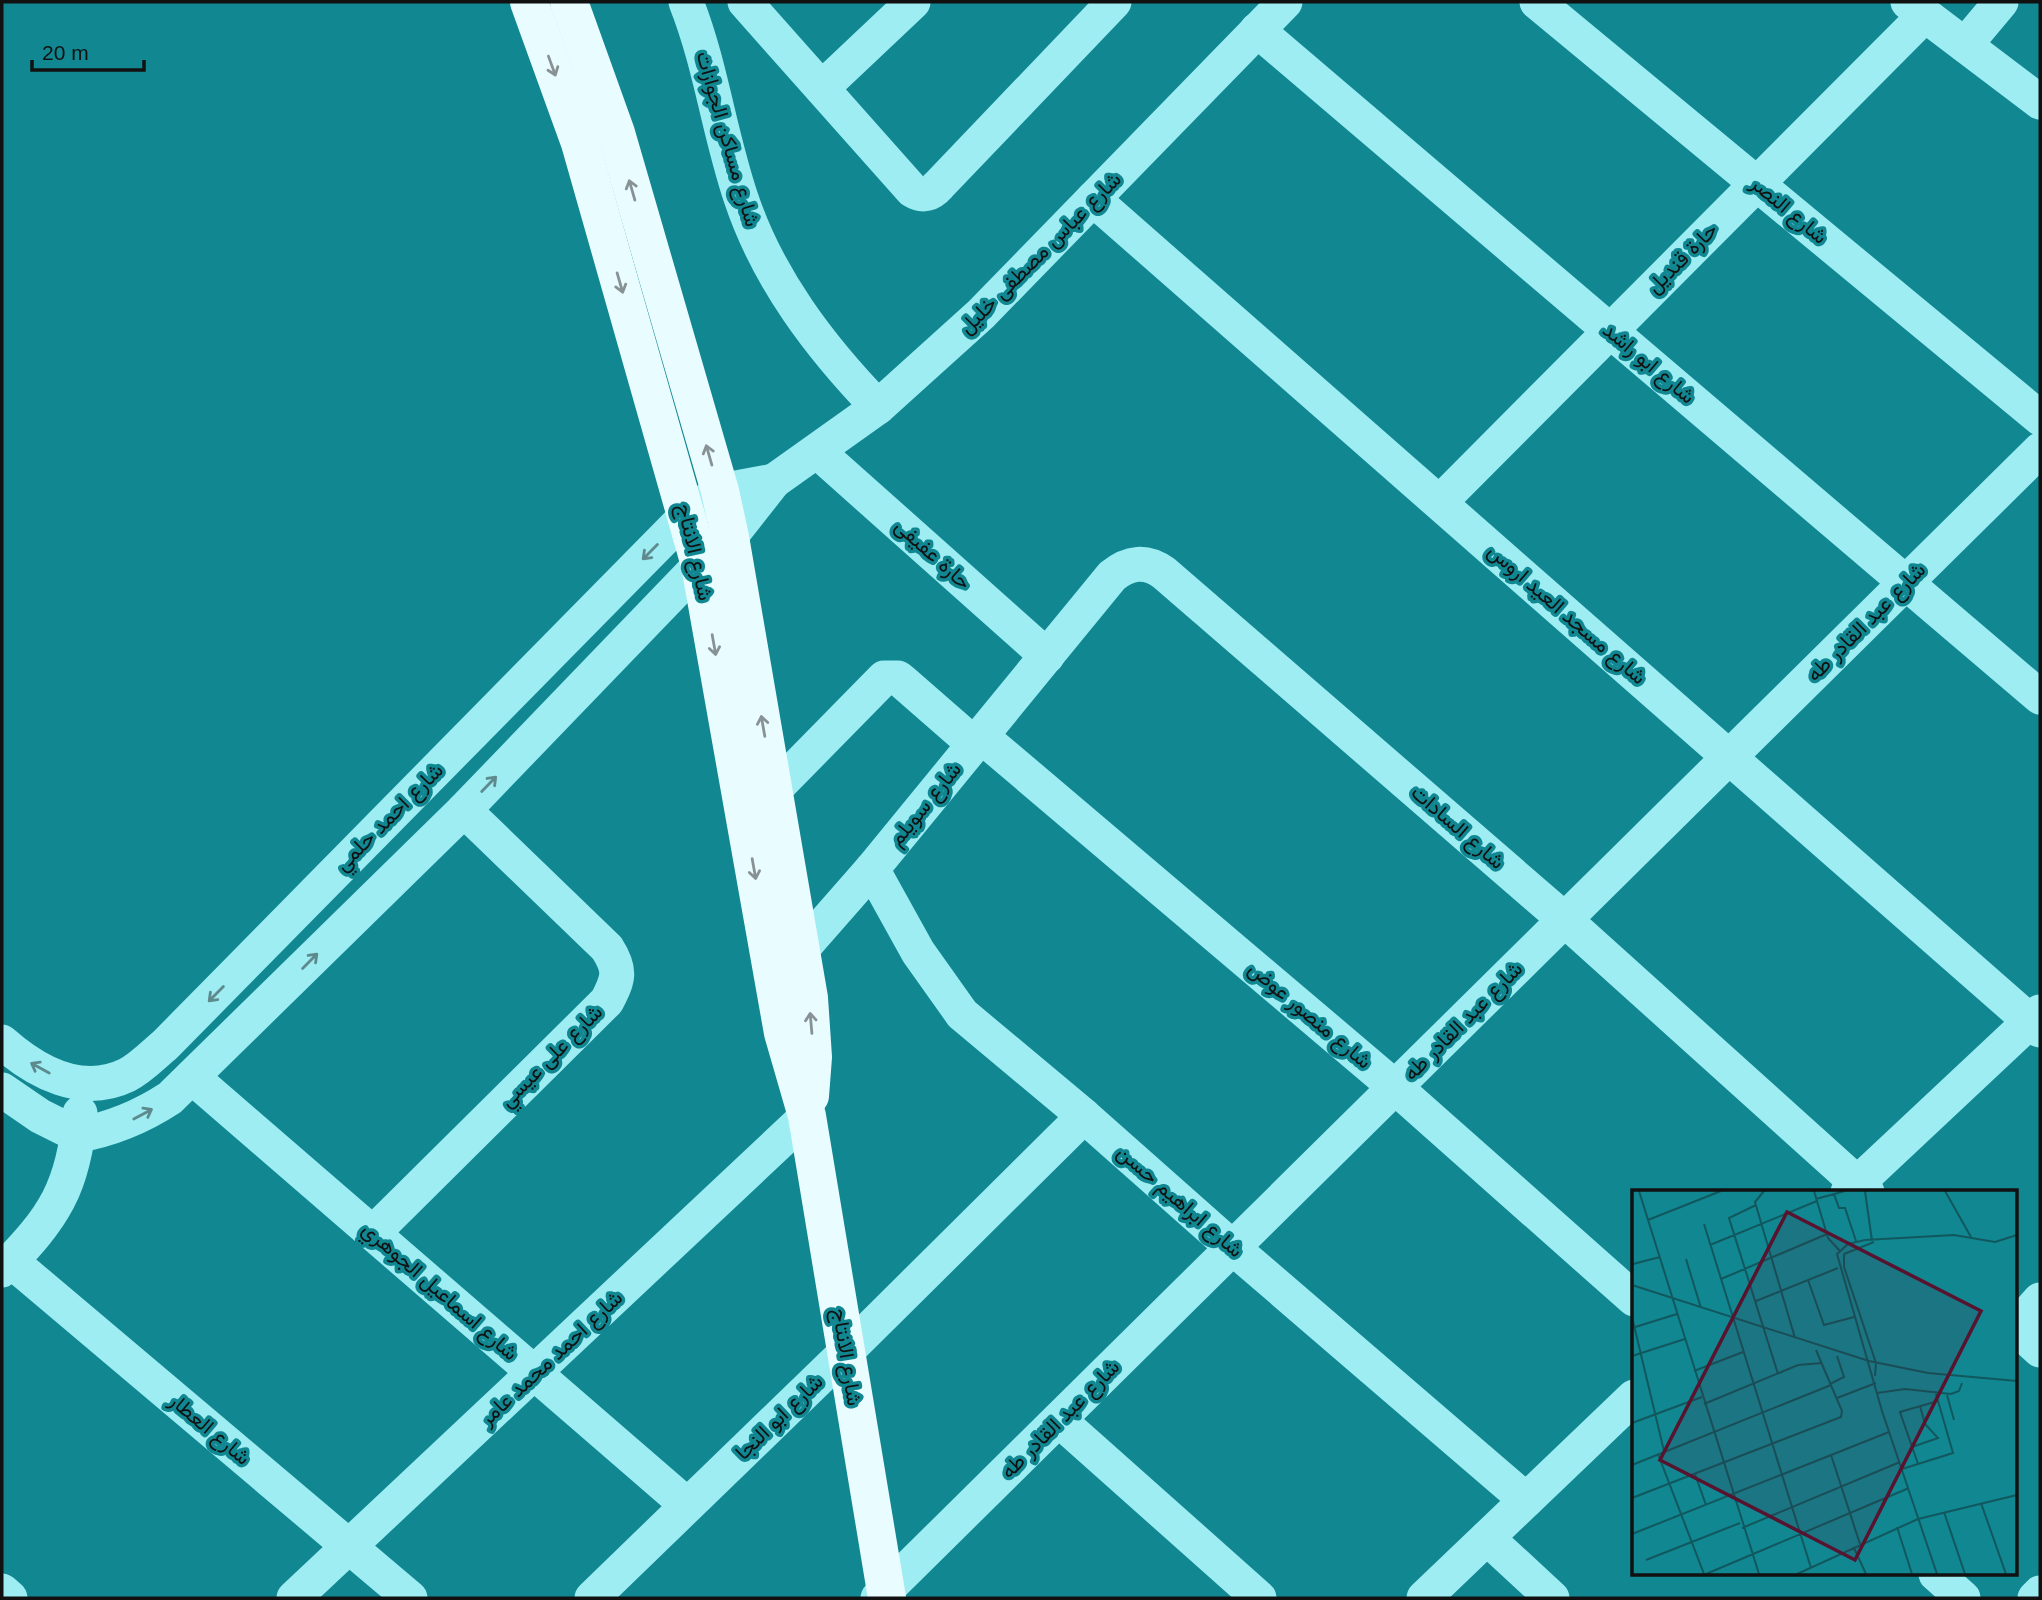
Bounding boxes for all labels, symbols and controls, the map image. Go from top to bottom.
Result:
scale bar [32,28,144,72]
text: 20 m [42,41,89,64]
street label: شارع مساكن الجوازات [690,49,765,230]
one-way arrow [547,54,560,76]
street label: شارع عباس مصطفى خليل [954,167,1127,340]
street label: شارع النصر [1744,171,1832,250]
one-way arrow [625,179,638,201]
street label: حارة قنديل [1642,218,1723,299]
one-way arrow [615,272,628,294]
street label: شارع ابو راشد [1597,318,1700,410]
one-way arrow [702,445,715,467]
street label: شارع الانتاج [670,501,718,603]
street label: حارة عفيفى [889,514,976,595]
street label: شارع مسجد العيد اروس [1482,539,1651,691]
one-way arrow [642,543,659,560]
street label: شارع عبد القادر طه [1802,558,1932,688]
one-way arrow [708,633,721,656]
one-way arrow [756,716,769,738]
street label: شارع سويلم [884,757,968,852]
street label: شارع احمد حلمي [330,758,451,879]
one-way arrow [481,776,498,793]
street label: شارع السادات [1405,780,1509,875]
one-way arrow [748,857,761,880]
one-way arrow [301,953,318,970]
street label: شارع منصور عوض [1242,957,1376,1075]
street label: شارع عبد القادر طه [1399,957,1529,1087]
one-way arrow [207,985,224,1002]
street label: شارع على عيسي [495,1000,611,1116]
one-way arrow [805,1013,818,1035]
one-way arrow [30,1061,51,1074]
one-way arrow [132,1107,153,1121]
street label: شارع ابراهيم حسن [1111,1140,1248,1264]
inset map [1632,1190,2018,1576]
street label: شارع اسماعيل الجوهري [354,1217,523,1369]
street label: شارع احمد محمد عامر [474,1286,629,1432]
street label: شارع الانتاج [825,1307,867,1408]
street label: شارع عبد القادر طه [996,1355,1126,1485]
street label: شارع ابو النجا [730,1369,829,1466]
street label: شارع العطار [163,1388,255,1471]

